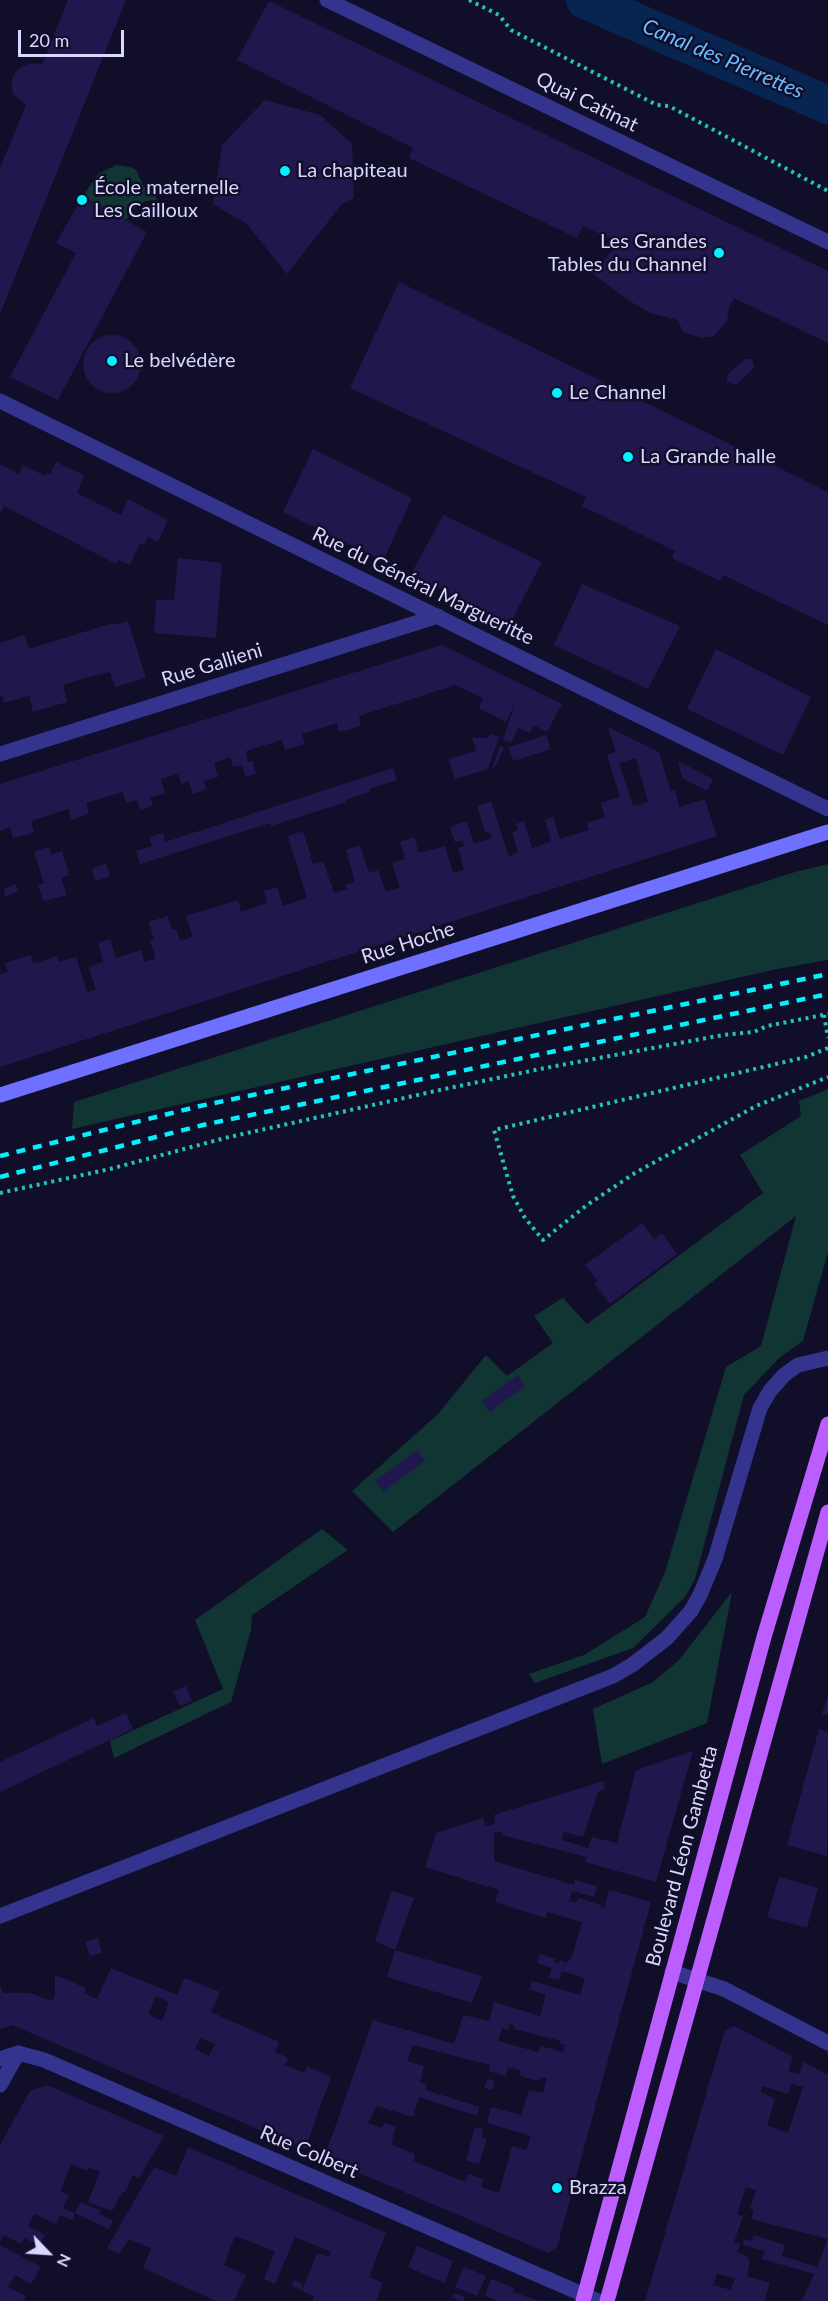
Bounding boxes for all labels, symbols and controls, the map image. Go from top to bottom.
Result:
water label: Canal des Pierrettes [639,14,807,104]
scale bar [21,18,128,56]
text: 20 m [29,29,69,51]
street label: Quai Catinat [532,67,642,137]
place label: La chapiteau [297,159,408,183]
marker: La chapiteau [278,164,292,178]
place label: École maternelle Les Cailloux [94,176,239,223]
marker: École maternelle Les Cailloux [75,193,89,207]
place label: Les Grandes Tables du Channel [548,230,707,277]
marker: Les Grandes Tables du Channel [712,246,726,260]
place label: Le belvédère [124,349,235,373]
marker: Le belvédère [105,354,119,368]
place label: Le Channel [569,381,666,405]
marker: Le Channel [550,386,564,400]
place label: La Grande halle [640,445,776,469]
marker: La Grande halle [621,450,635,464]
street label: Rue du Général Margueritte [308,522,538,650]
street label: Rue Gallieni [159,638,265,692]
street label: Rue Hoche [358,917,458,969]
street label: Boulevard Léon Gambetta [641,1743,723,1969]
street label: Rue Colbert [256,2121,362,2183]
place label: Brazza [569,2176,627,2200]
marker: Brazza [550,2181,564,2195]
north arrow [18,2223,78,2283]
text: N [54,2251,76,2270]

